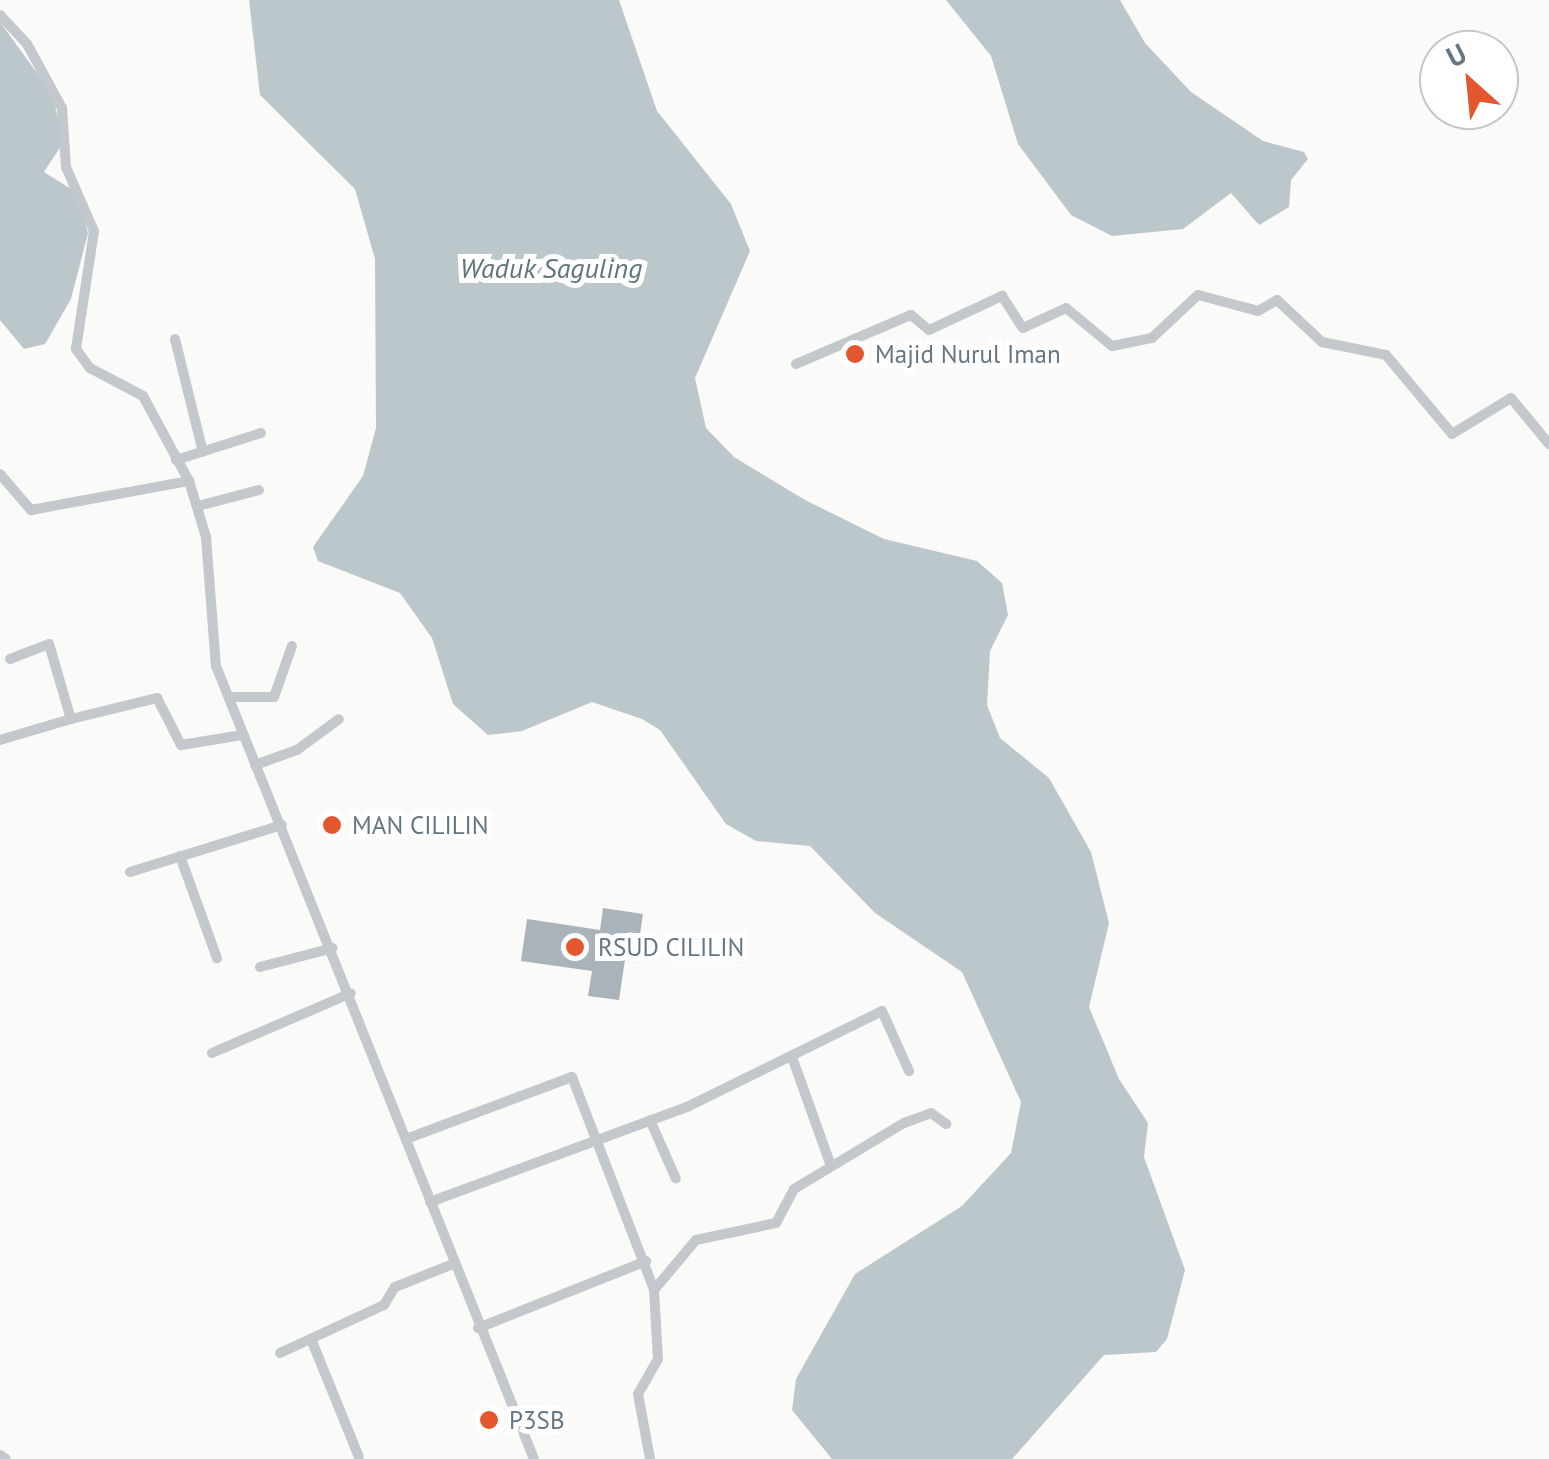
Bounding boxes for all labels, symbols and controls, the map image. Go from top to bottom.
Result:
north arrow [1419,30,1519,130]
text: U [1440,34,1472,75]
water label: Waduk Saguling [459,251,643,285]
place label: Majid Nurul Iman [875,339,1061,369]
marker: Majid Nurul Iman [844,343,866,365]
place label: MAN CILILIN [352,810,489,840]
marker: MAN CILILIN [321,814,343,836]
place label: RSUD CILILIN [598,932,744,962]
marker: RSUD CILILIN [562,934,588,960]
place label: P3SB [509,1405,564,1435]
marker: P3SB [478,1409,500,1431]

